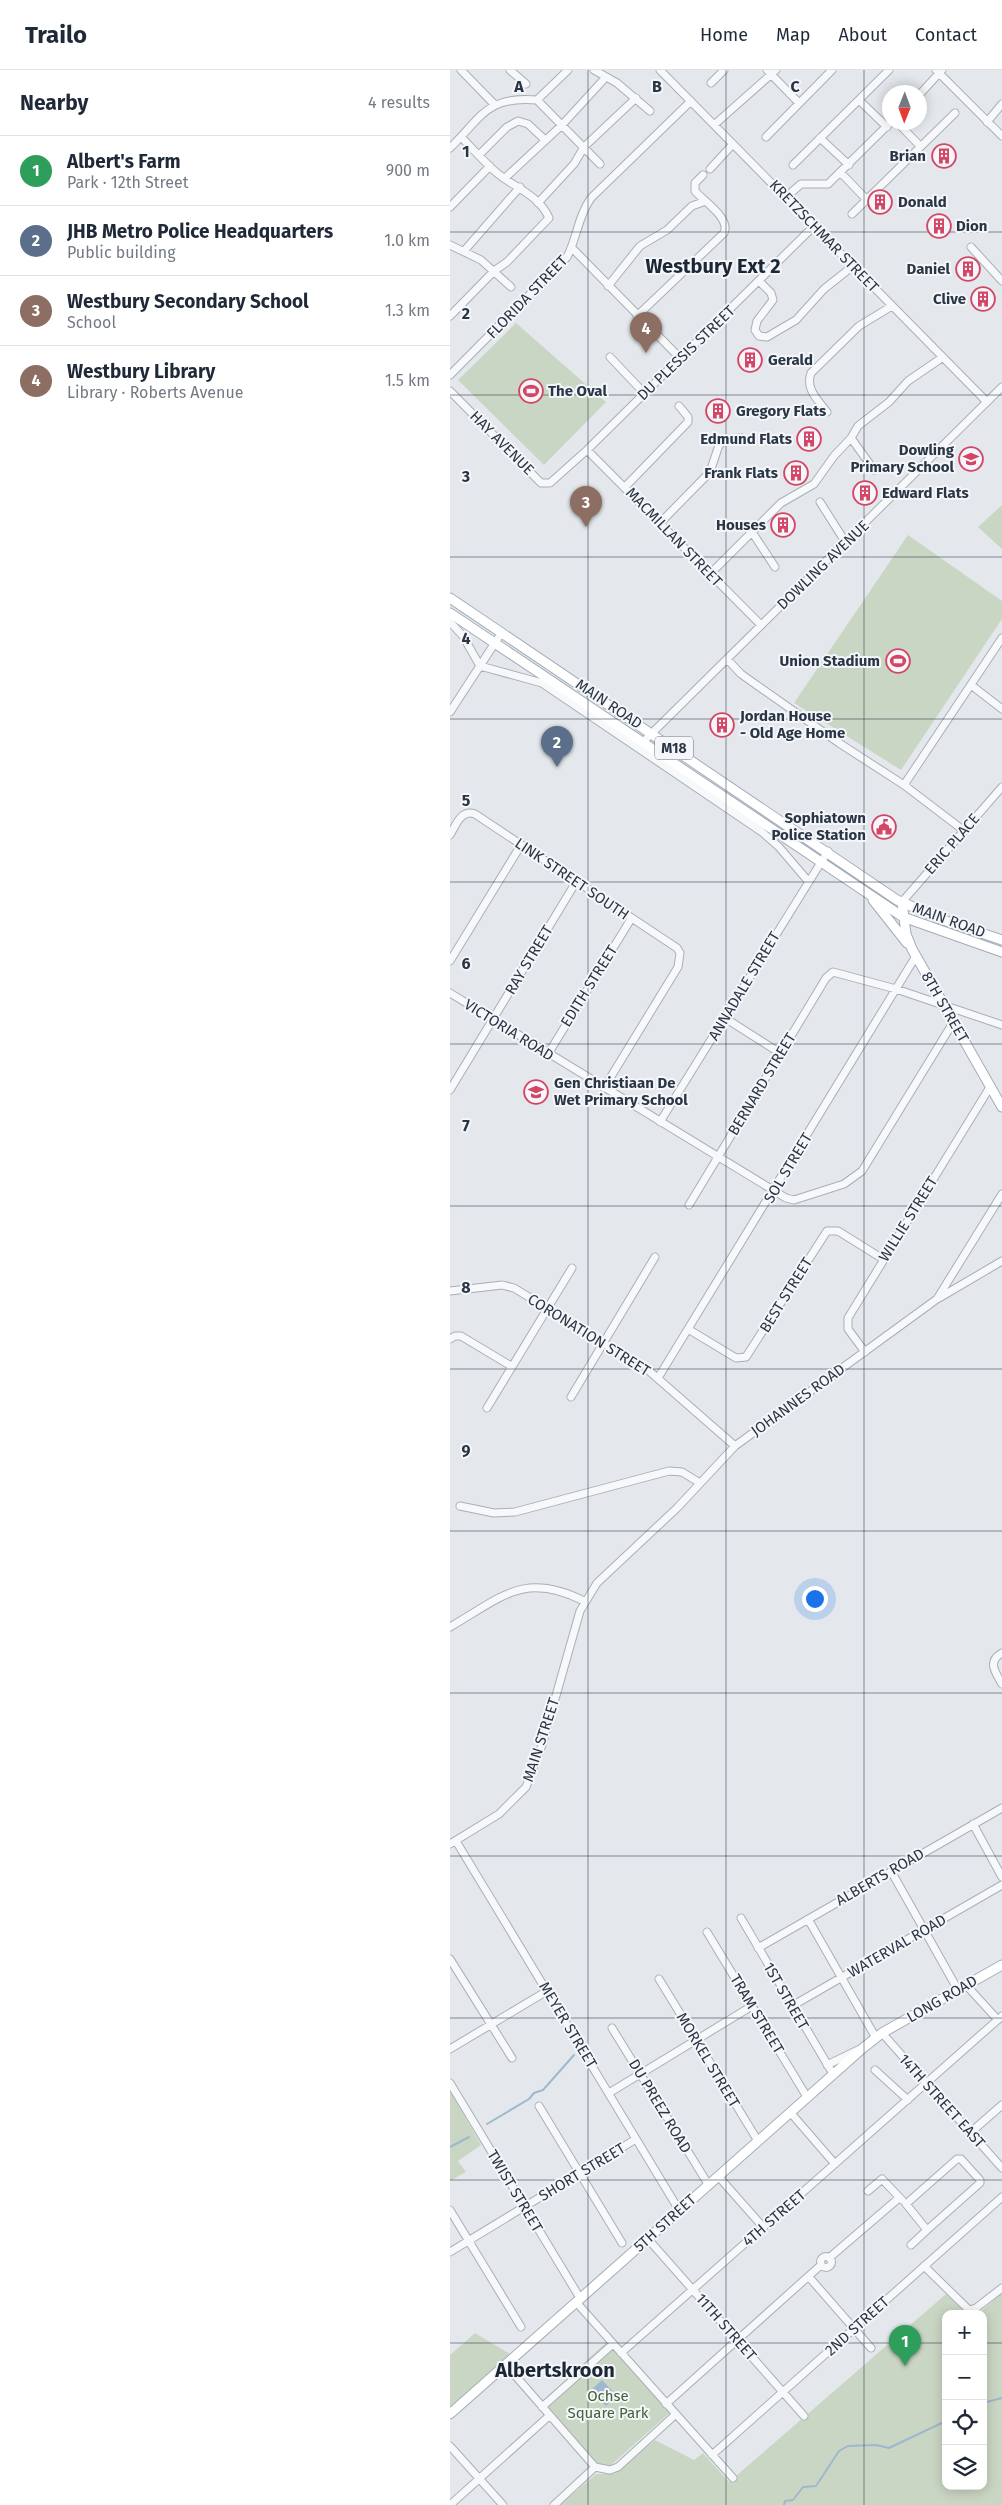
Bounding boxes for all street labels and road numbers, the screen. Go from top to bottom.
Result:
street label: KRETZSCHMAR STREET [766,176,883,296]
street label: FLORIDA STREET [483,252,571,342]
street label: DU PLESSIS STREET [633,302,739,404]
street label: HAY AVENUE [466,407,538,479]
street label: MACMILLAN STREET [622,484,726,590]
street label: DOWLING AVENUE [773,517,873,613]
street label: MAIN ROAD [572,675,646,733]
road number: M18 [655,736,693,760]
street label: ERIC PLACE [921,810,983,878]
street label: LINK STREET SOUTH [511,834,633,924]
street label: MAIN ROAD [910,898,988,942]
street label: RAY STREET [501,922,557,998]
street label: ANNADALE STREET [704,928,784,1044]
street label: EDITH STREET [557,942,621,1030]
street label: 8TH STREET [918,969,973,1046]
street label: VICTORIA ROAD [461,995,557,1065]
street label: BERNARD STREET [724,1029,800,1138]
street label: SOL STREET [760,1130,816,1206]
street label: WILLIE STREET [875,1173,941,1265]
street label: BEST STREET [756,1254,816,1336]
street label: CORONATION STREET [524,1290,654,1380]
street label: JOHANNES ROAD [748,1360,848,1440]
street label: MAIN STREET [519,1695,563,1784]
street label: ALBERTS ROAD [833,1844,927,1910]
street label: WATERVAL ROAD [845,1911,949,1981]
street label: 1ST STREET [760,1959,813,2033]
street label: TRAM STREET [726,1971,788,2057]
street label: LONG ROAD [904,1972,980,2026]
street label: MEYER STREET [535,1979,601,2072]
street label: MORKEL STREET [673,2009,744,2111]
street label: 14TH STREET EAST [895,2050,989,2152]
street label: DU PREEZ ROAD [625,2056,695,2156]
street label: SHORT STREET [535,2139,629,2205]
street label: TWIST STREET [483,2147,547,2236]
street label: 4TH STREET [739,2186,809,2250]
street label: 5TH STREET [630,2190,700,2256]
street label: 11TH STREET [692,2290,760,2364]
street label: 2ND STREET [821,2292,893,2359]

